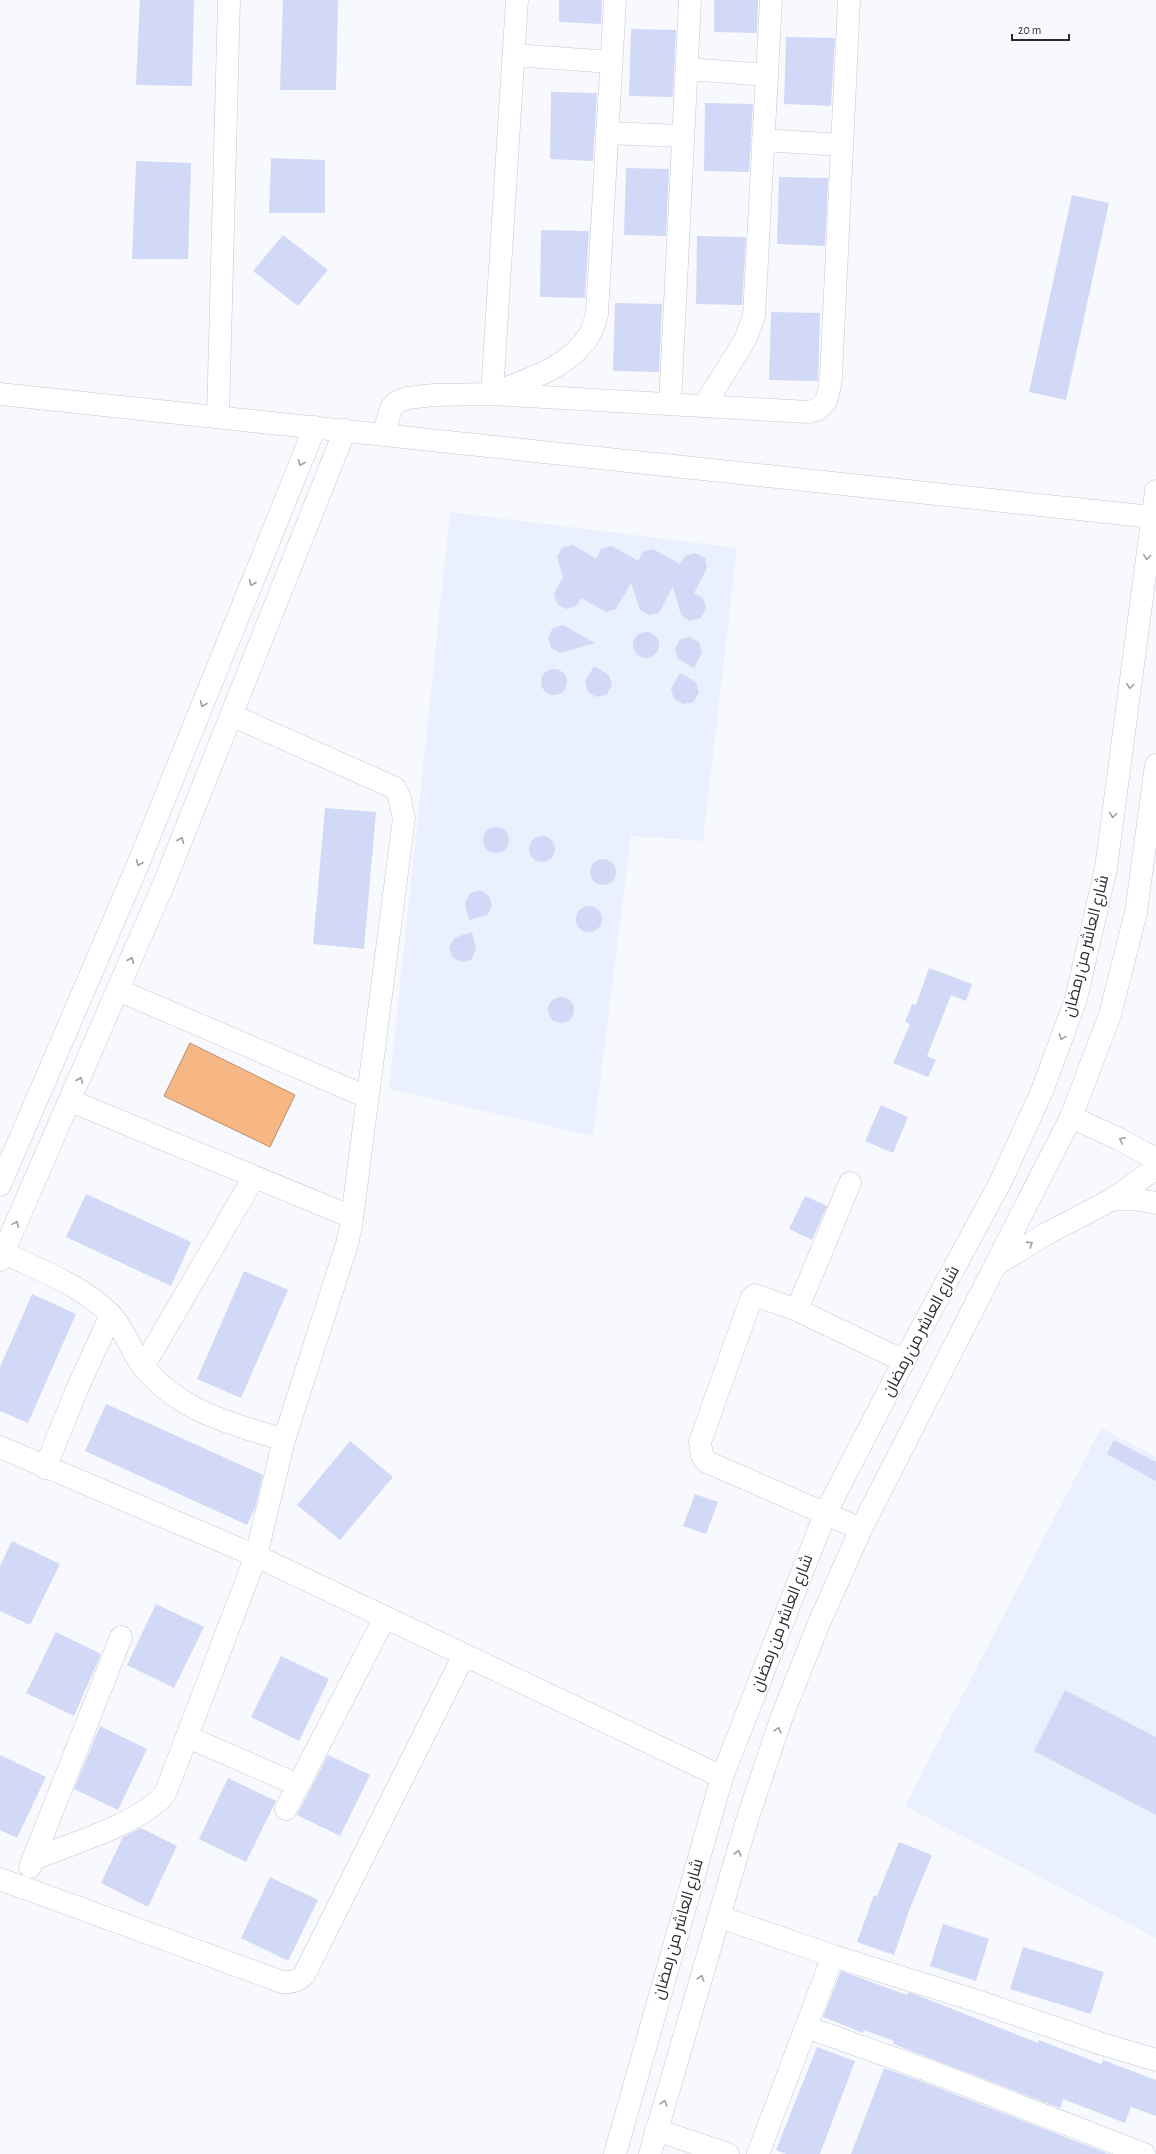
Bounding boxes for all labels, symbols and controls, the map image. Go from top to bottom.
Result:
scale bar [1012,16,1069,42]
text: 20 m [1018,24,1041,36]
one-way arrow [297,459,305,466]
one-way arrow [1143,554,1152,560]
one-way arrow [248,580,256,587]
one-way arrow [1126,683,1135,689]
one-way arrow [200,700,208,707]
one-way arrow [1109,812,1118,818]
one-way arrow [177,837,185,844]
one-way arrow [135,860,143,867]
street label: شارع العاشر من رمضان [1060,873,1114,1019]
one-way arrow [126,957,134,965]
one-way arrow [1059,1033,1067,1040]
one-way arrow [75,1076,83,1084]
one-way arrow [1119,1138,1126,1145]
one-way arrow [11,1221,19,1228]
one-way arrow [1026,1241,1033,1248]
street label: شارع العاشر من رمضان [879,1263,965,1400]
street label: شارع العاشر من رمضان [748,1552,818,1695]
one-way arrow [773,1726,781,1733]
one-way arrow [733,1850,741,1857]
street label: شارع العاشر من رمضان [649,1857,709,2002]
one-way arrow [696,1975,705,1982]
one-way arrow [659,2100,668,2107]

